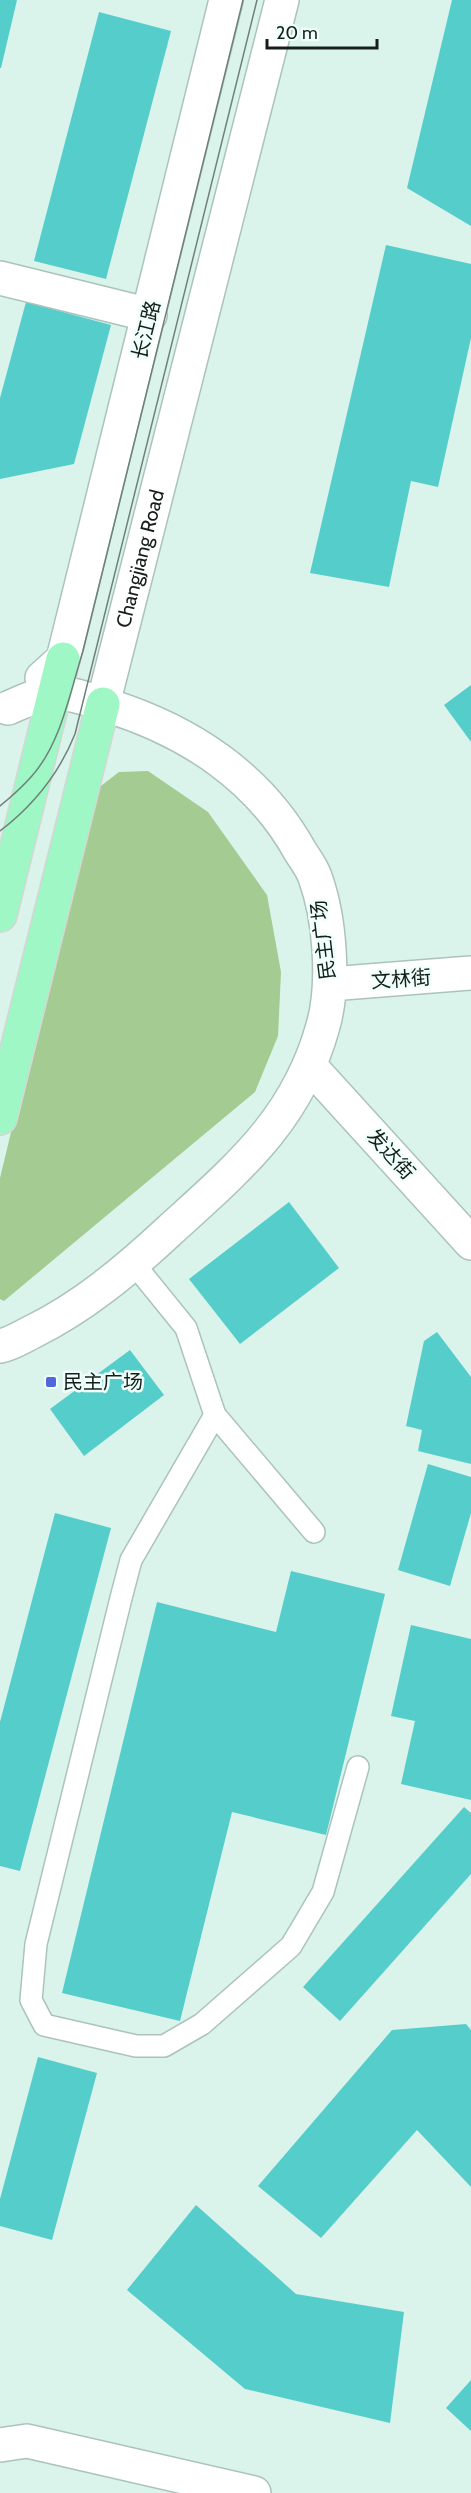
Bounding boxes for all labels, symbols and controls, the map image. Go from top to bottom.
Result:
scale bar [267,12,376,50]
text: 20 m [276,22,318,44]
street label: 长江路 [127,298,165,362]
street label: Changjiang Road [111,487,169,630]
street label: 民主广场 [306,899,340,981]
street label: 文林街 [370,965,432,993]
street label: 发达街 [362,1124,420,1184]
place label: 民主广场 [63,1370,143,1394]
marker: 民主广场 [44,1375,58,1389]

